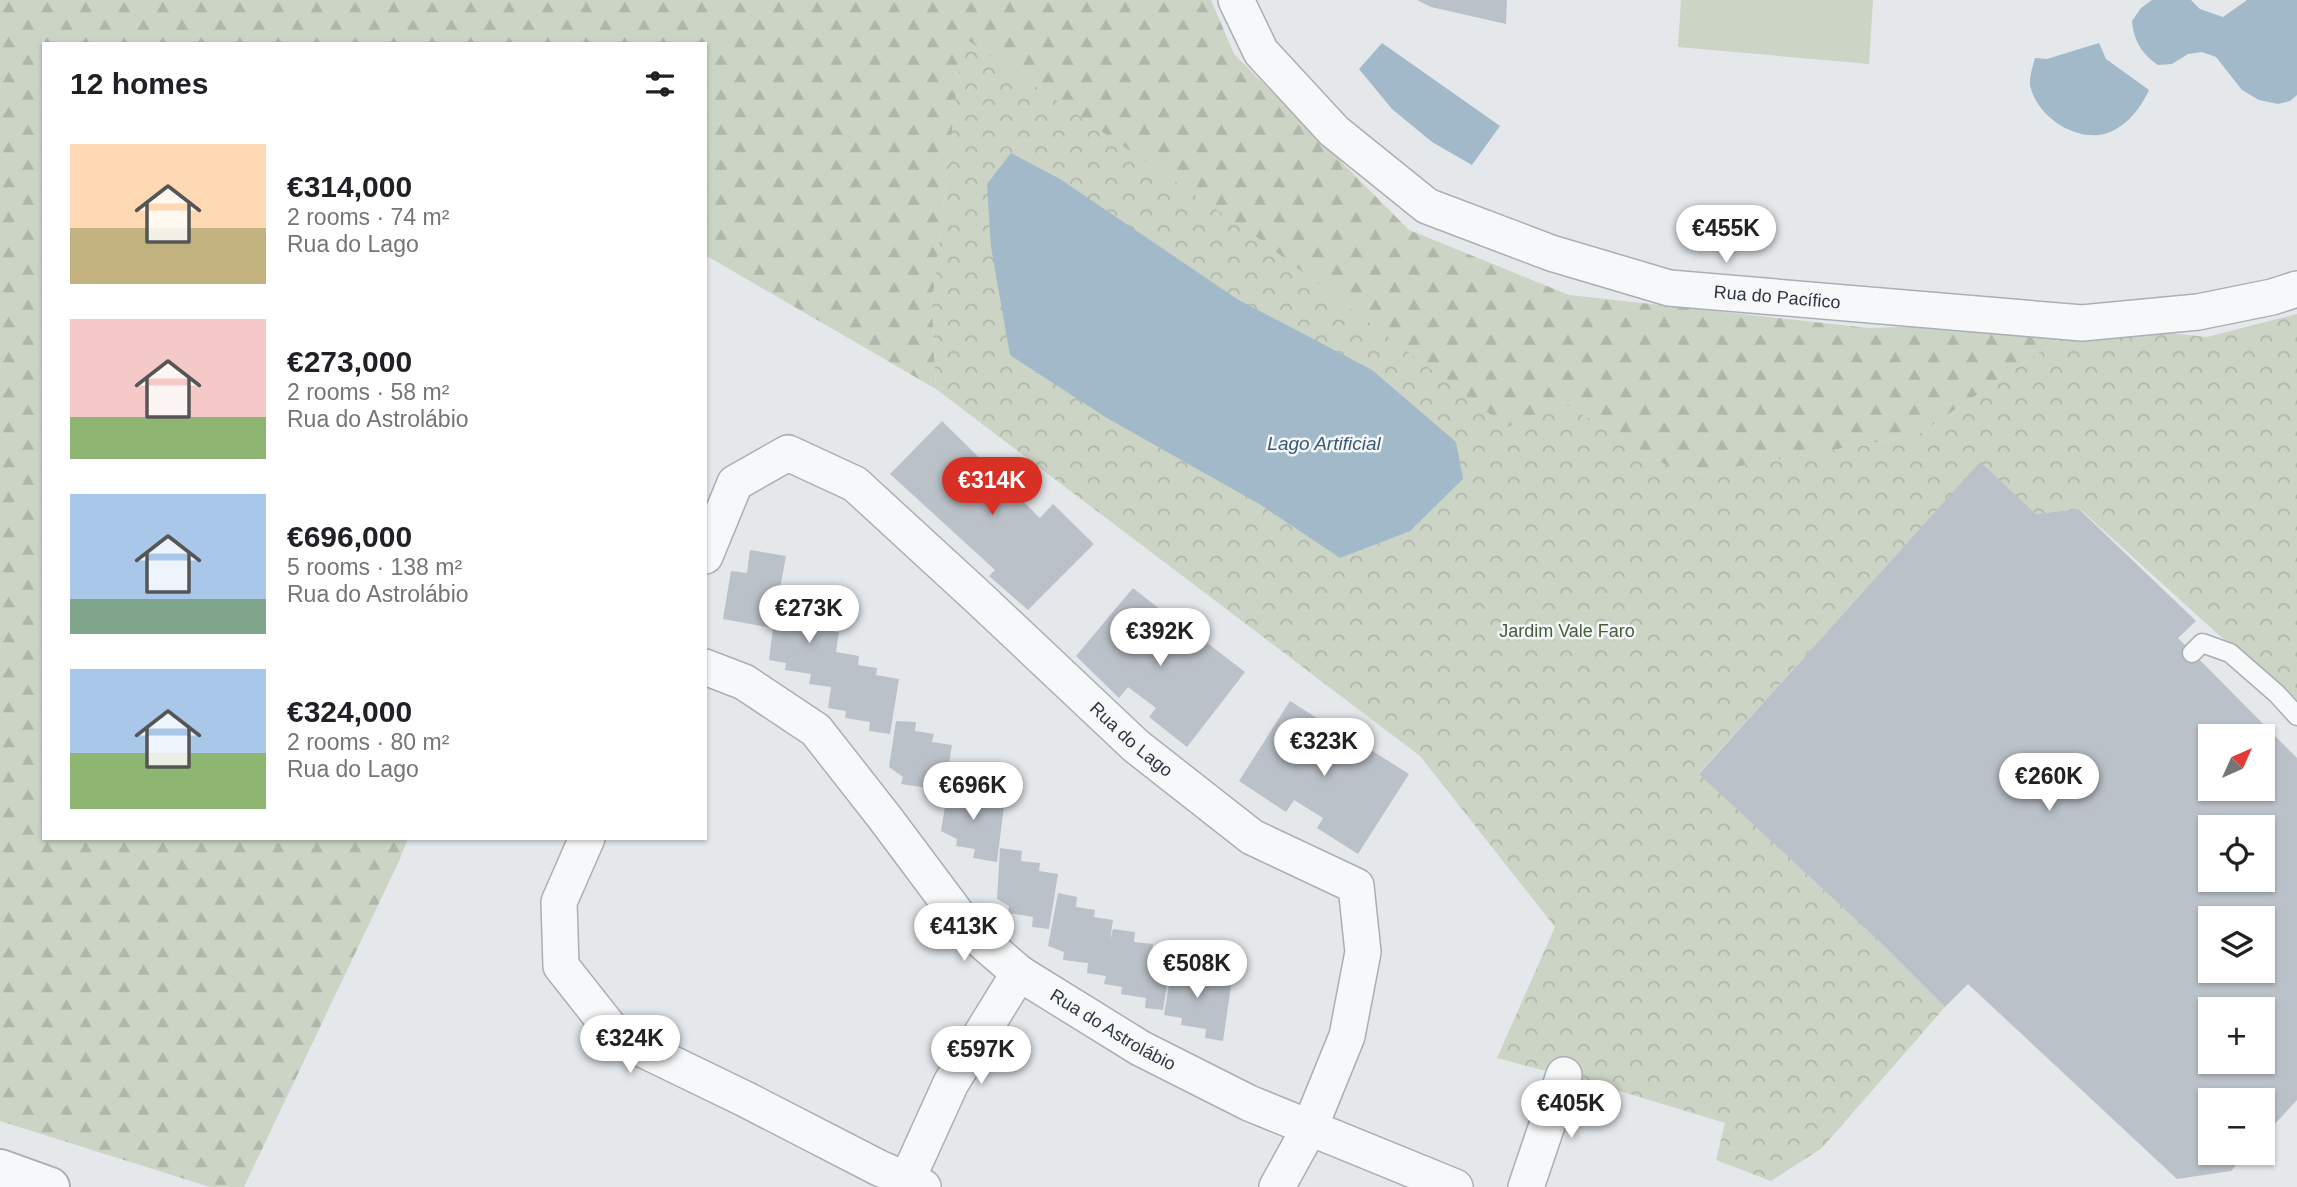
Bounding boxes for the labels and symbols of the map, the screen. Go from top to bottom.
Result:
pin: €455K [1677,205,1775,265]
street label: Rua do Pacífico [1713,282,1841,313]
water label: Lago Artificial [1267,433,1381,454]
pin: €314K [943,458,1041,517]
pin: €273K [760,586,858,645]
pin: €392K [1111,608,1209,668]
park label: Jardim Vale Faro [1499,621,1635,641]
street label: Rua do Lago [1086,698,1177,781]
pin: €323K [1275,718,1373,778]
north arrow [2198,724,2275,802]
pin: €260K [2000,754,2098,813]
pin: €696K [924,762,1022,822]
pin: €413K [915,904,1013,963]
pin: €508K [1148,940,1246,1000]
street label: Rua do Astrolábio [1047,985,1179,1074]
pin: €324K [581,1016,679,1075]
pin: €597K [932,1026,1030,1086]
pin: €405K [1522,1080,1620,1140]

